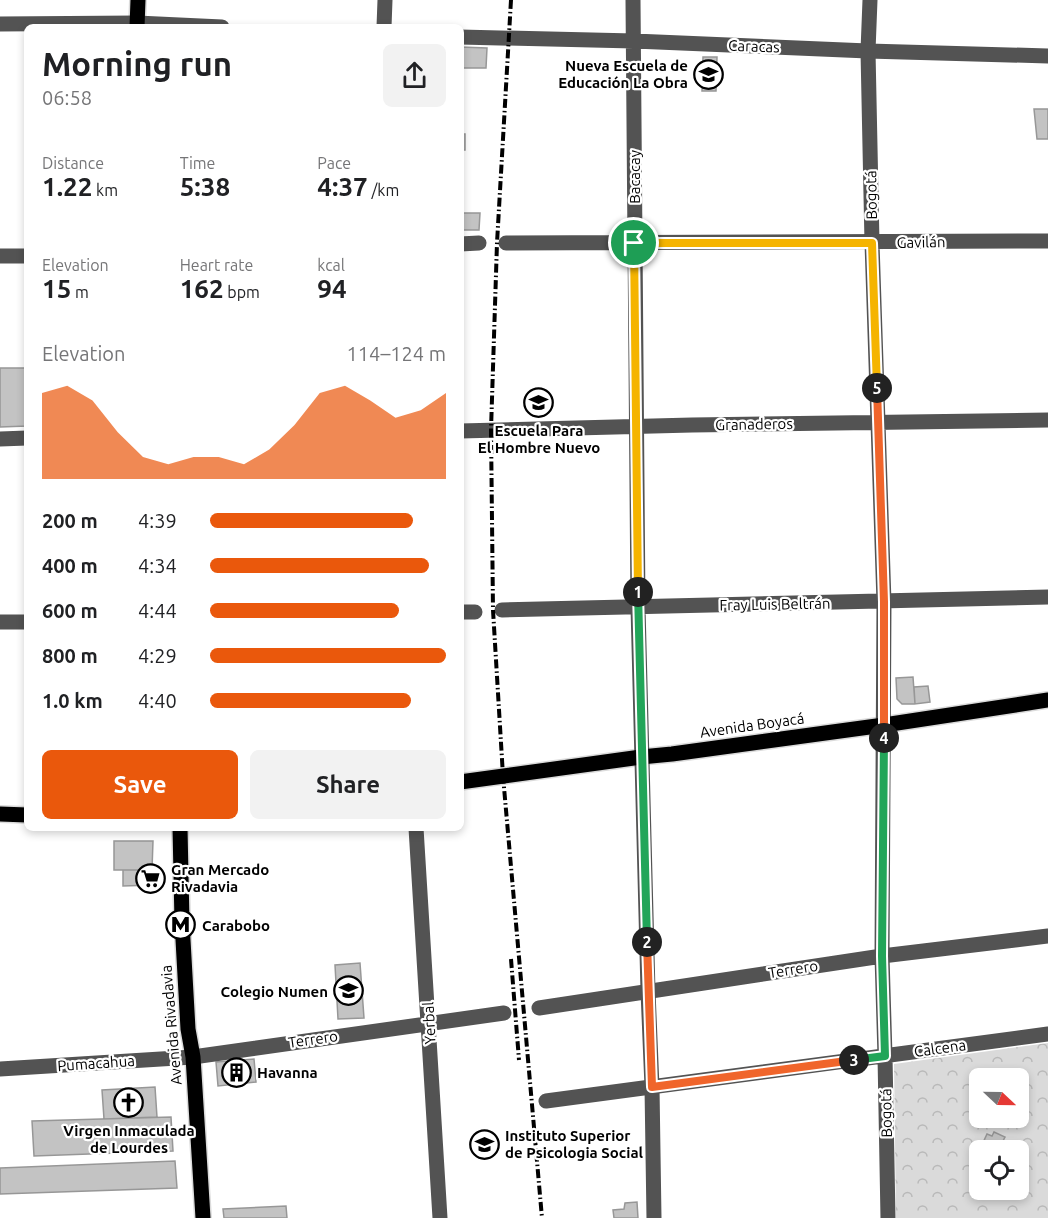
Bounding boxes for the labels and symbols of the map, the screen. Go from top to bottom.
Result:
street label: Caracas [728,37,780,55]
place label: Nueva Escuela de Educación La Obra [558,57,688,91]
school or university icon: Nueva Escuela de Educación La Obra [693,58,725,90]
street label: Bacacay [626,150,643,204]
street label: Bogotá [862,170,880,220]
pin [608,217,659,268]
street label: Gavilán [896,233,946,251]
pin: 5 [862,373,892,403]
school or university icon: Escuela Para El Hombre Nuevo [523,387,555,419]
street label: Granaderos [715,415,793,433]
place label: Escuela Para El Hombre Nuevo [478,422,600,456]
pin: 1 [623,577,653,607]
street label: Fray Luis Beltrán [719,595,831,613]
street label: Avenida Boyacá [699,709,805,741]
pin: 4 [869,723,899,753]
place label: Gran Mercado Rivadavia [171,861,269,895]
supermarket icon: Gran Mercado Rivadavia [134,862,166,894]
metro station icon: Carabobo [165,909,197,941]
place label: Carabobo [202,917,270,934]
pin: 2 [632,927,662,957]
street label: Terrero [767,957,819,981]
street label: Avenida Rivadavia [157,964,185,1086]
school or university icon: Colegio Numen [333,975,365,1007]
place label: Colegio Numen [220,983,328,1000]
street label: Yerbal [419,1001,439,1045]
street label: Terrero [287,1027,339,1051]
street label: Calcena [913,1036,967,1060]
pin: 3 [839,1045,869,1075]
street label: Pumacahua [57,1052,135,1074]
building icon: Havanna [220,1056,252,1088]
place label: Havanna [257,1064,318,1081]
north arrow [969,1068,1029,1128]
church icon: Virgen Inmaculada de Lourdes [113,1087,145,1119]
street label: Bogotá [877,1088,895,1138]
place label: Virgen Inmaculada de Lourdes [63,1122,195,1156]
place label: Instituto Superior de Psicologia Social [505,1127,644,1161]
school or university icon: Instituto Superior de Psicologia Social [468,1128,500,1160]

